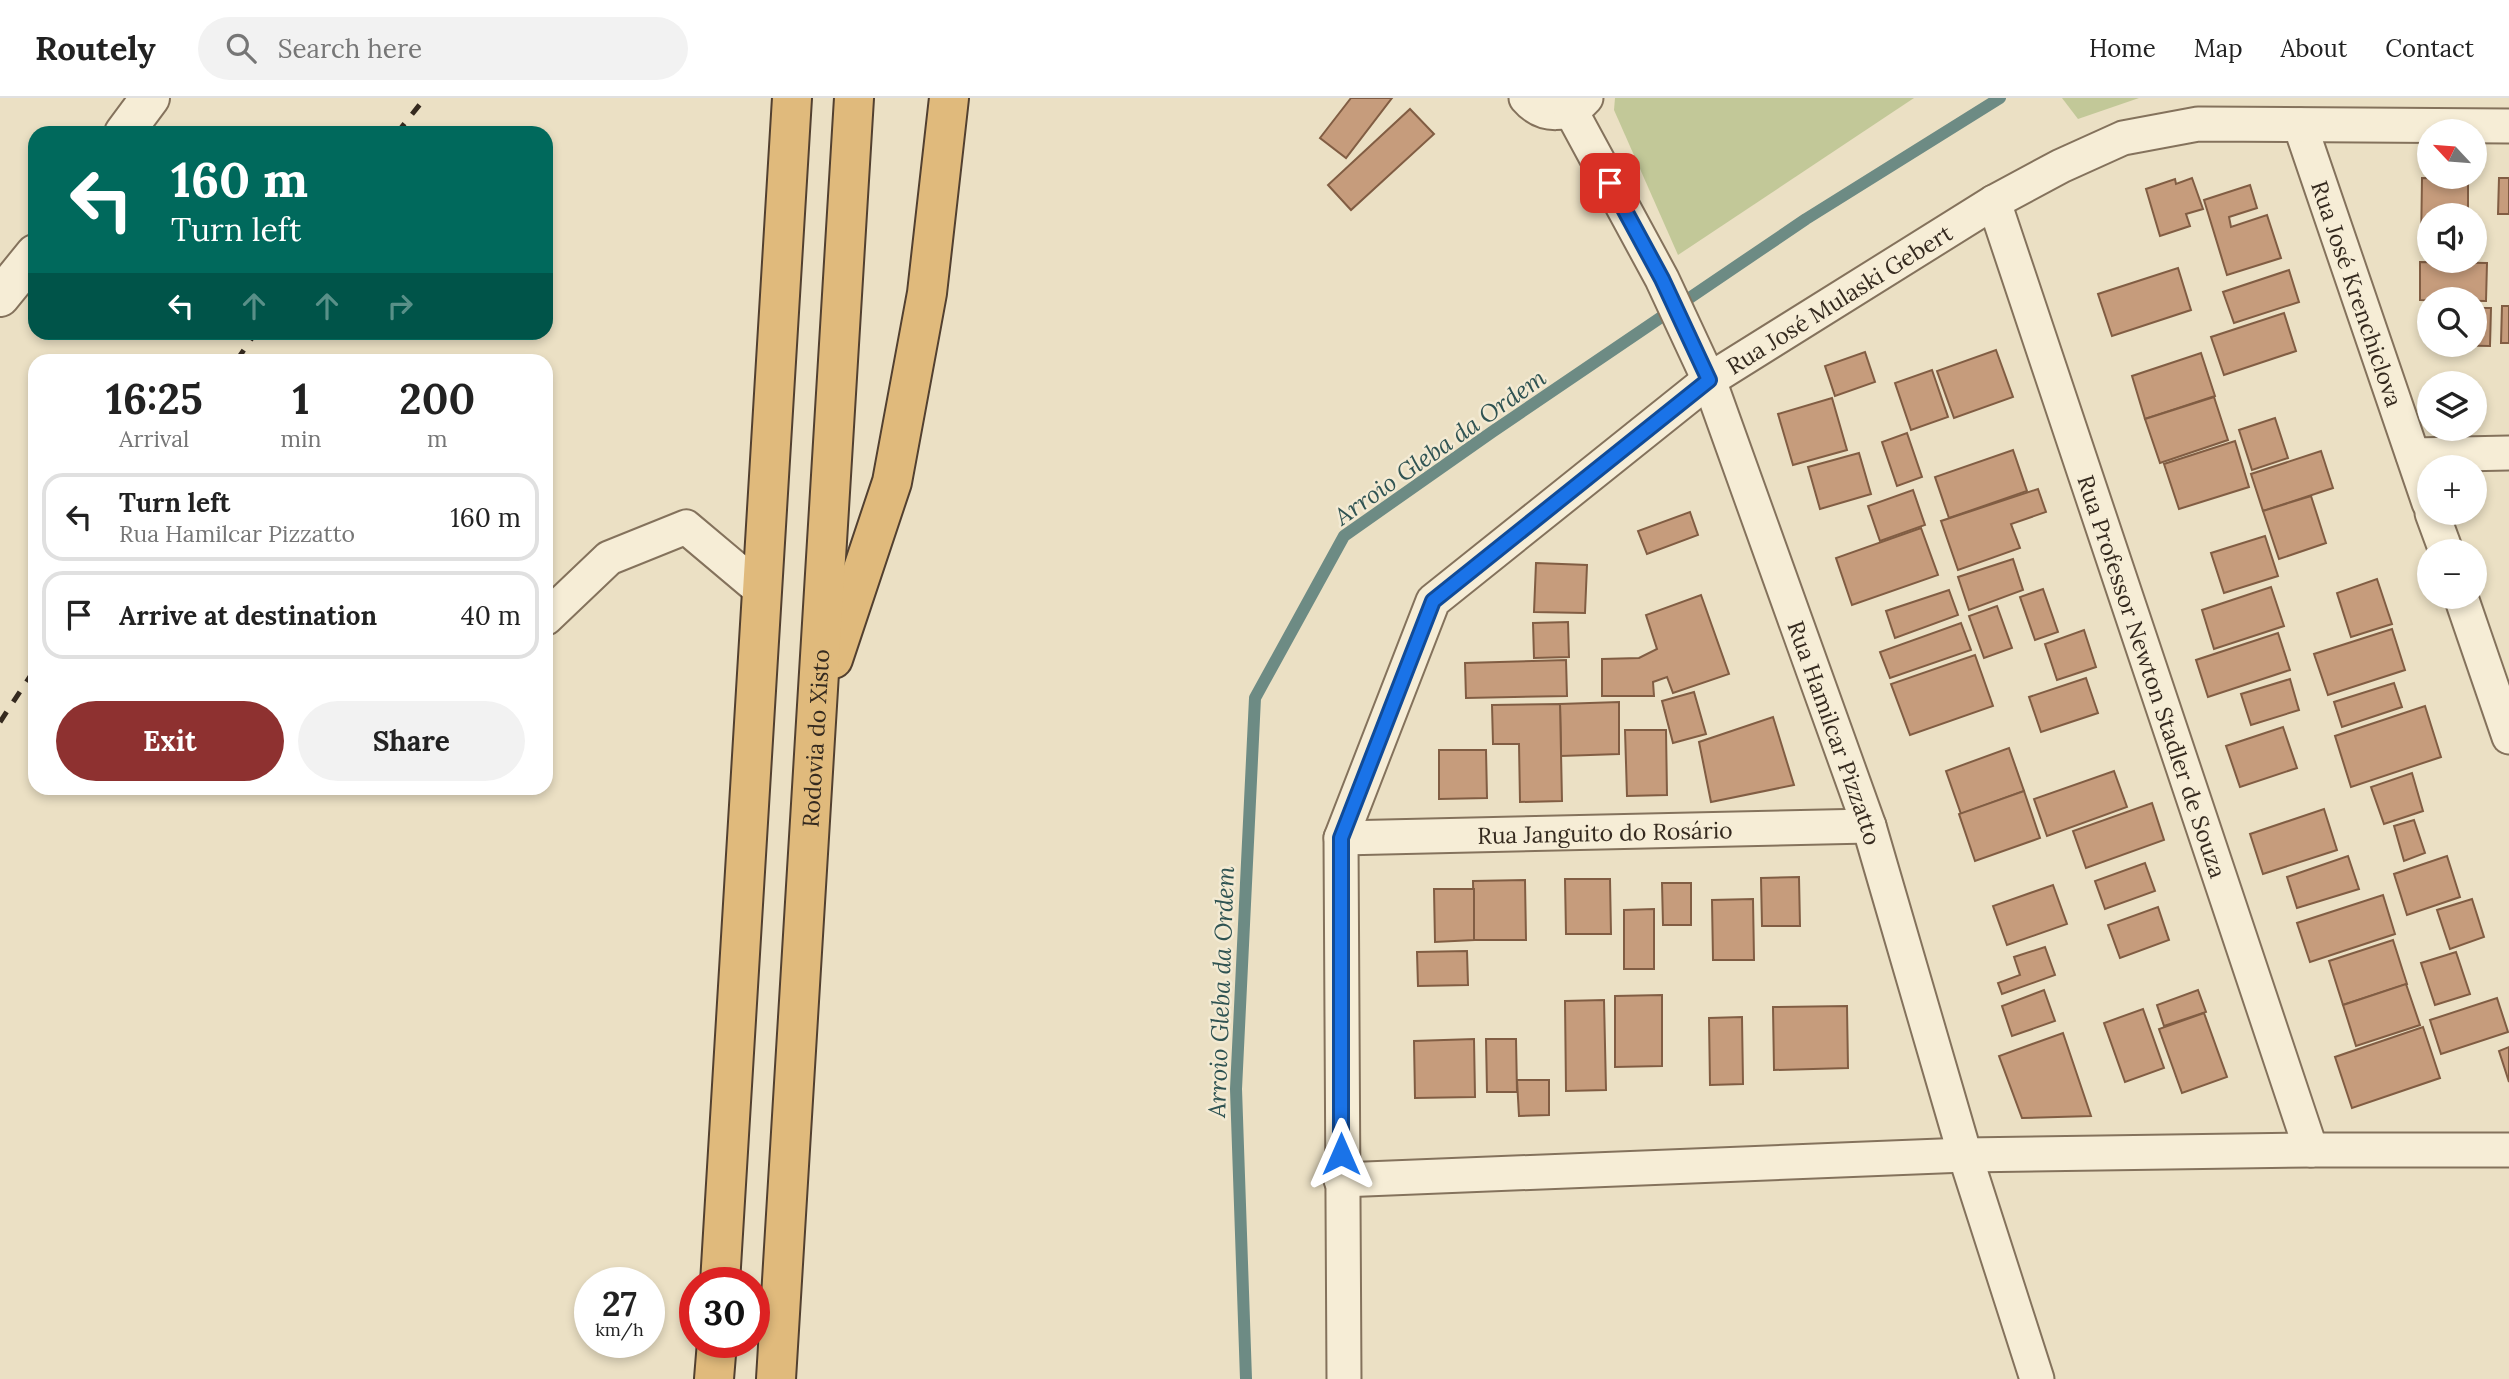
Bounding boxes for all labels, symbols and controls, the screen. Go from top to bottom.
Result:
search box [198,17,688,80]
text: Routely [35,27,156,69]
icon: search [222,29,260,67]
text: Search here [278,32,422,65]
text: Home [2089,33,2156,64]
text: Map [2194,33,2243,64]
text: About [2281,33,2347,64]
text: Contact [2385,33,2474,64]
north arrow [2417,119,2487,189]
map controls [2417,119,2487,609]
text: 160 m [171,148,308,210]
pin [1580,153,1640,213]
icon: left [56,154,147,245]
icon: arrive [1591,164,1629,202]
street label: Rua José Krenchiclova [2306,177,2410,410]
button: sound [2417,203,2487,273]
text: Turn left [171,209,301,250]
street label: Rua José Mulaski Gebert [1721,217,1957,380]
icon: left [162,287,200,325]
icon: ahead [235,287,273,325]
icon: ahead [308,287,346,325]
icon: right [381,287,419,325]
button: search [2417,287,2487,357]
water label: Arroio Gleba da Ordem [1327,362,1552,532]
button: layers [2417,371,2487,441]
text: 16:25 [106,372,203,426]
text: 1 [292,372,310,426]
text: 200 [399,372,475,426]
text: Arrival [119,424,189,453]
text: min [280,424,321,453]
text: m [427,424,448,453]
button: + [2417,455,2487,525]
street label: Rua Professor Newton Stadler de Souza [2072,471,2233,882]
text: Turn left [119,486,230,519]
icon: left [60,498,98,536]
text: 160 m [450,501,521,534]
text: Rua Hamilcar Pizzatto [119,519,355,548]
button: − [2417,539,2487,609]
icon: arrive [60,596,98,634]
text: Arrive at destination [119,599,377,632]
text: 40 m [461,599,521,632]
street label: Rua Hamilcar Pizzatto [1782,616,1888,848]
street label: Rodovia do Xisto [795,648,835,828]
button: Exit [56,701,284,781]
button: Share [298,701,525,781]
street label: Rua Janguito do Rosário [1477,815,1733,849]
water label: Arroio Gleba da Ordem [1201,866,1241,1119]
position arrow [1304,1117,1378,1191]
speed limit sign: 30 [679,1267,770,1358]
text: 27 [602,1281,637,1326]
text: km/h [595,1318,644,1341]

